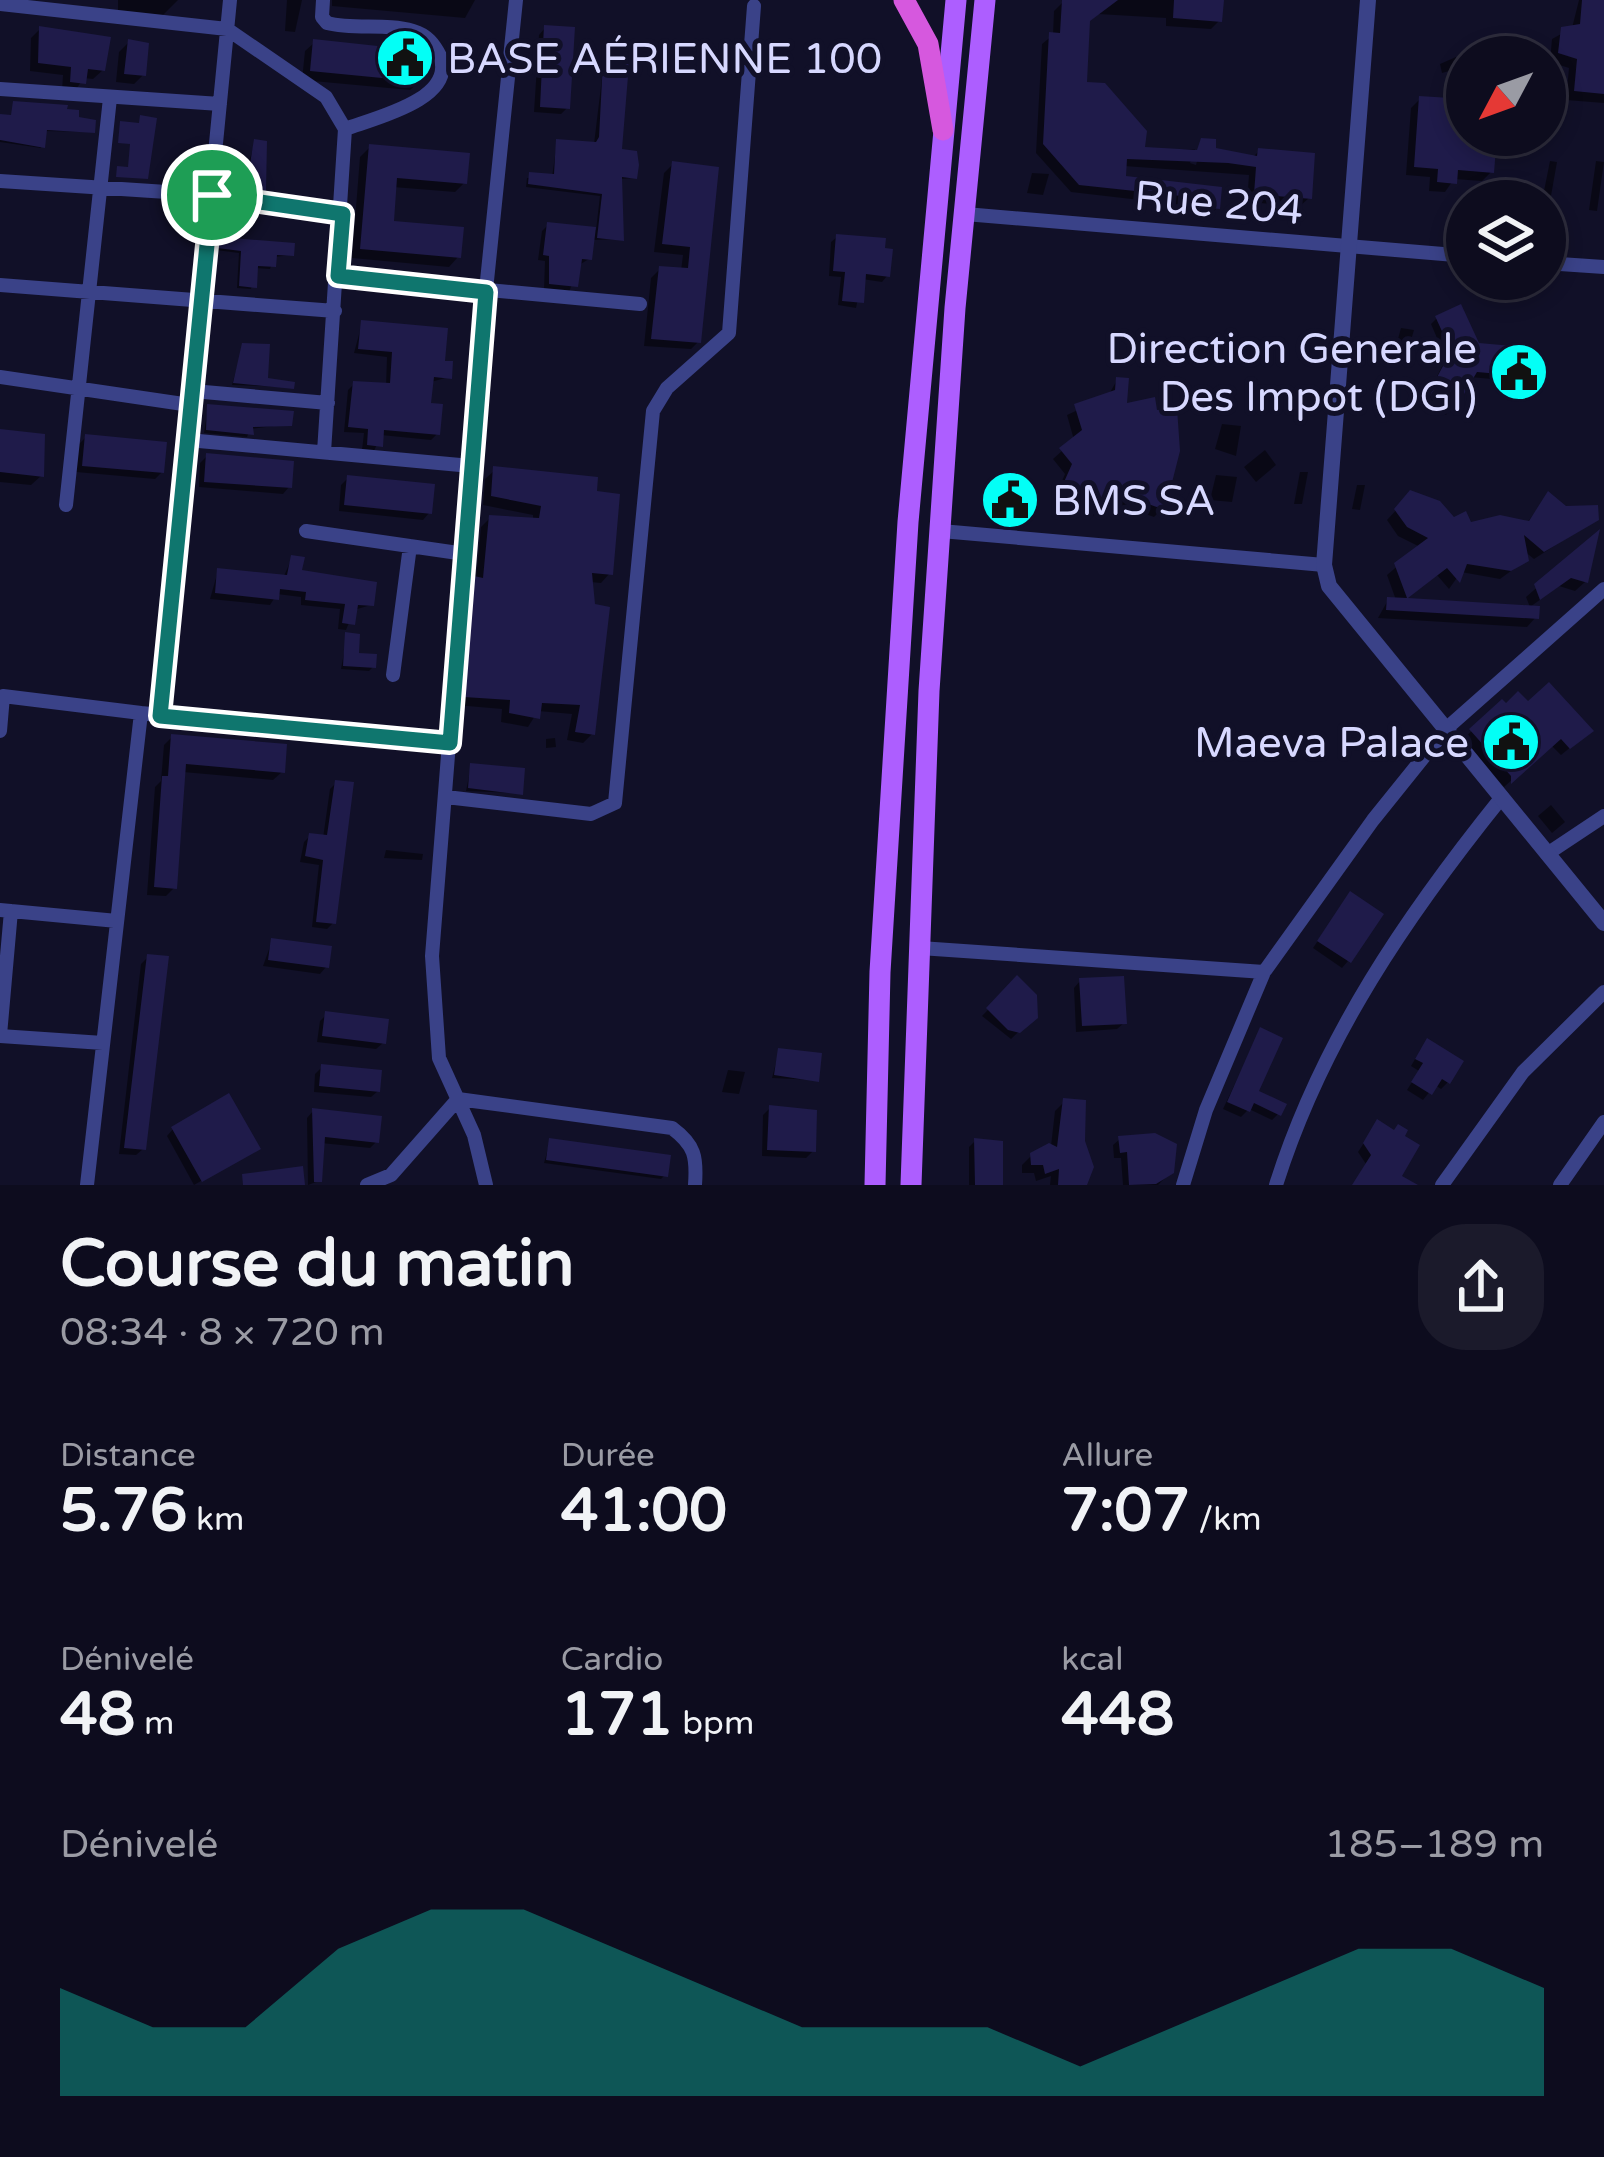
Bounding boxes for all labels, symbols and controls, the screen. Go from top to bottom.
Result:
public building icon: BASE AÉRIENNE 100 [374,27,436,89]
place label: BASE AÉRIENNE 100 [447,34,882,85]
north arrow [1446,36,1566,156]
map controls [1446,36,1566,300]
pin [161,144,263,246]
icon: arrive [179,162,245,228]
street label: Rue 204 [1132,171,1305,236]
button: layers [1446,180,1566,300]
place label: Direction Generale Des Impot (DGI) [1106,324,1477,423]
public building icon: Direction Generale Des Impot (DGI) [1488,341,1550,403]
public building icon: BMS SA [979,469,1041,531]
place label: BMS SA [1052,476,1216,527]
public building icon: Maeva Palace [1480,711,1542,773]
place label: Maeva Palace [1194,718,1469,769]
text: Course du matin [60,1224,574,1304]
button: share [1418,1224,1544,1350]
text: 08:34 · 8 × 720 m [60,1309,385,1356]
text: Distance [60,1436,196,1475]
text: Durée [561,1436,655,1475]
text: Allure [1061,1436,1153,1475]
text: 5.76 [60,1475,187,1547]
text: 41:00 [561,1475,727,1547]
text: 7:07 [1061,1475,1190,1547]
text: km [187,1500,244,1539]
text: /km [1190,1500,1261,1539]
text: Dénivelé [60,1640,194,1679]
text: Cardio [561,1640,663,1679]
text: kcal [1061,1640,1123,1679]
text: 48 [60,1679,135,1751]
text: 171 [561,1679,674,1751]
text: 448 [1061,1679,1174,1751]
text: m [135,1704,174,1743]
text: bpm [674,1704,754,1743]
text: Dénivelé [60,1821,218,1868]
text: 185–189 m [1324,1821,1544,1868]

